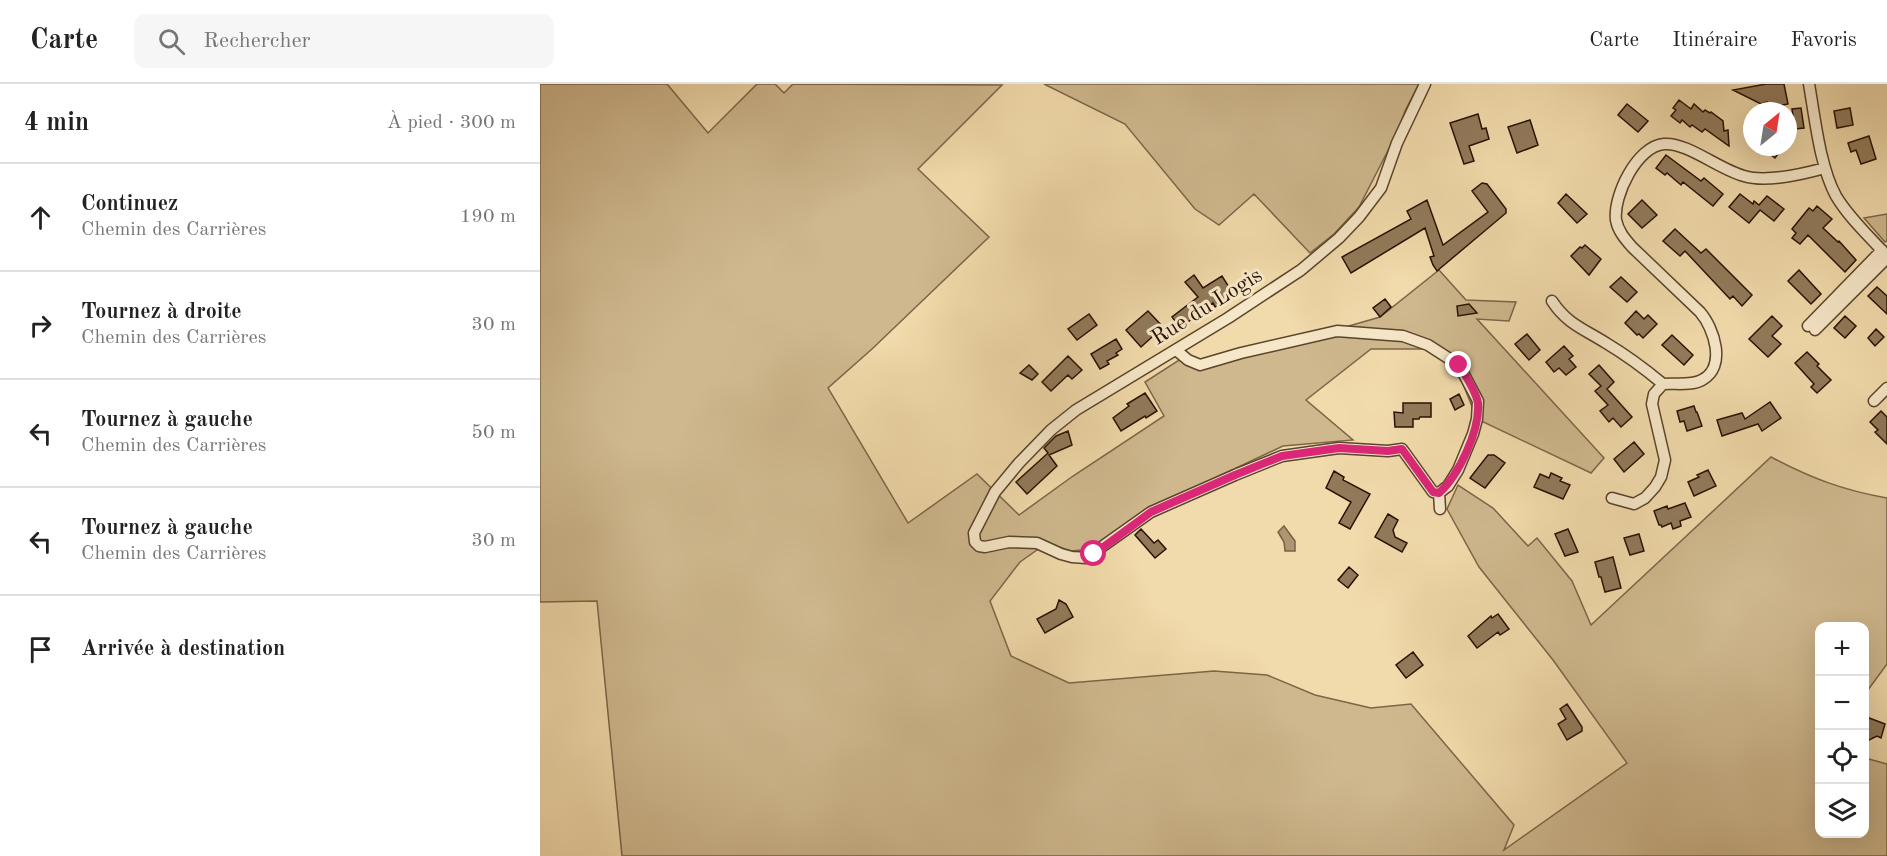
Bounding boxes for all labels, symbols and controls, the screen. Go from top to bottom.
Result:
search box [134,14,554,68]
icon: search [155,25,188,58]
text: Carte [30,27,98,55]
text: Rechercher [203,30,311,52]
text: Carte [1589,30,1639,51]
text: Itinéraire [1672,30,1758,51]
text: Favoris [1791,30,1857,51]
north arrow [1743,102,1797,156]
text: 4 min [24,110,89,136]
text: À pied · 300 m [387,113,516,133]
text: Continuez [81,193,178,215]
icon: ahead [24,201,57,234]
text: 190 m [460,207,516,227]
text: Chemin des Carrières [81,220,266,240]
street label: Rue du Logis [1148,264,1266,350]
text: Tournez à droite [81,301,242,323]
icon: right [24,309,57,342]
text: 30 m [471,315,516,335]
text: Chemin des Carrières [81,328,266,348]
route end [1445,351,1471,377]
text: Tournez à gauche [81,409,253,431]
icon: left [24,417,57,450]
text: 50 m [471,423,516,443]
text: Chemin des Carrières [81,436,266,456]
text: Tournez à gauche [81,517,253,539]
icon: left [24,525,57,558]
text: 30 m [471,531,516,551]
route start [1080,540,1106,566]
text: Chemin des Carrières [81,544,266,564]
map controls [1815,622,1869,838]
button: + [1815,622,1869,676]
icon: arrive [24,633,57,666]
text: Arrivée à destination [81,638,285,660]
button: − [1815,676,1869,730]
button: locate [1815,730,1869,784]
button: layers [1815,784,1869,838]

